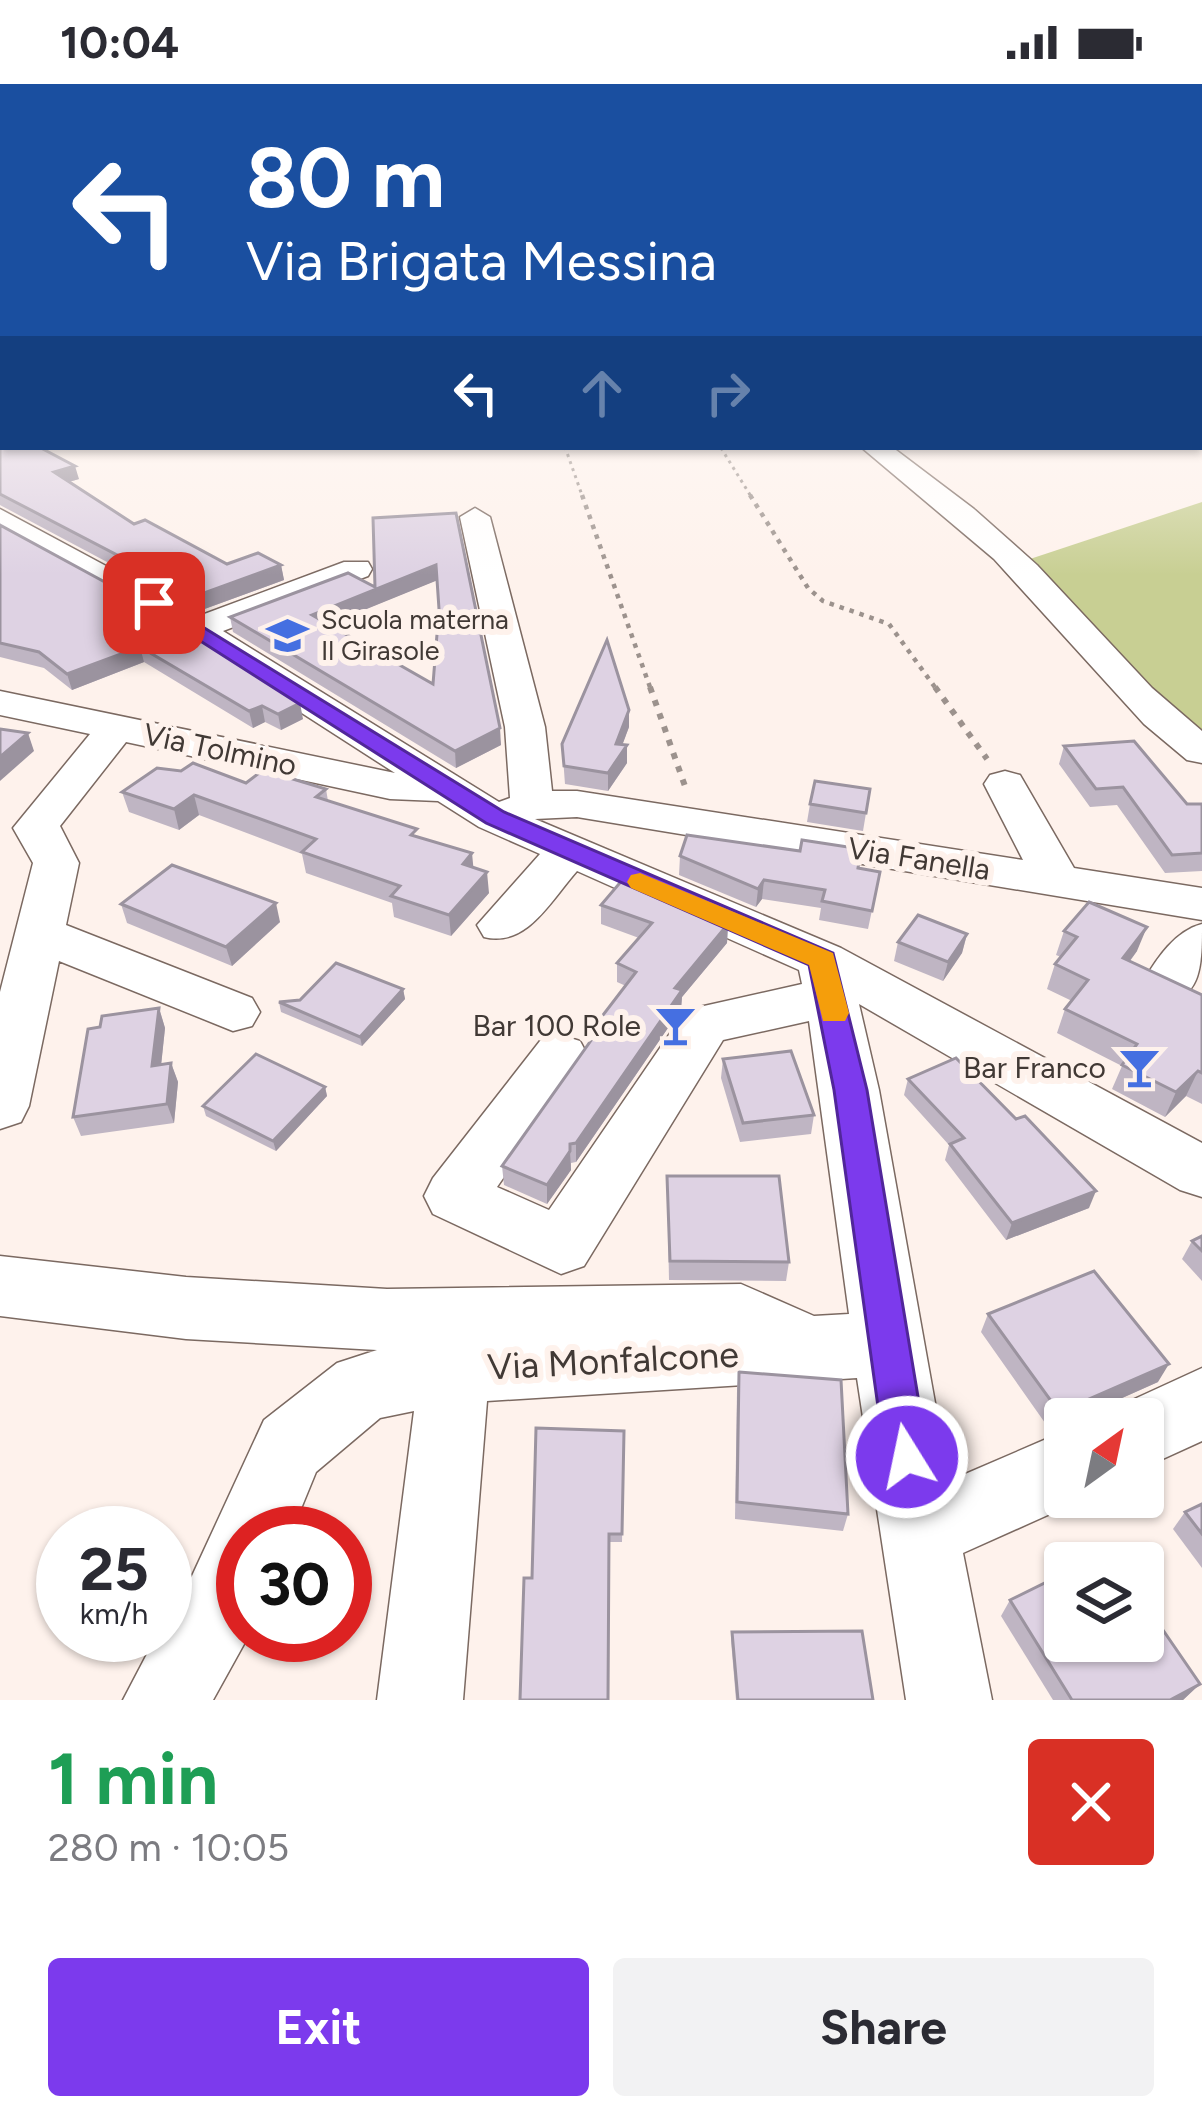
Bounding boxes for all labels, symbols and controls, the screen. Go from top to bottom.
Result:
text: 10:04 [60,15,179,69]
text: 80 m [246,127,445,228]
icon: left [48,132,204,288]
text: Via Brigata Messina [246,229,717,294]
icon: left [443,360,509,426]
icon: ahead [569,360,635,426]
icon: right [695,360,761,426]
pin [103,552,205,654]
icon: arrive [121,570,187,636]
place label: Scuola materna Il Girasole [321,603,509,667]
school or university icon: Scuola materna Il Girasole [264,613,310,659]
street label: Via Tolmino [140,715,300,784]
street label: Via Fanella [845,829,993,888]
bar icon: Bar 100 Role [652,1003,698,1049]
place label: Bar 100 Role [472,1007,641,1044]
bar icon: Bar Franco [1117,1045,1163,1091]
place label: Bar Franco [963,1049,1106,1086]
street label: Via Monfalcone [486,1332,740,1389]
position arrow [844,1394,970,1520]
north arrow [1044,1398,1164,1518]
map controls [1044,1398,1164,1662]
speed limit sign: 30 [216,1506,372,1662]
text: 25 [79,1533,149,1605]
button: layers [1044,1542,1164,1662]
text: km/h [80,1595,148,1632]
text: 1 min [48,1736,218,1822]
button: close [1028,1739,1154,1865]
text: 280 m · 10:05 [48,1824,289,1871]
button: Exit [48,1958,589,2096]
button: Share [613,1958,1154,2096]

